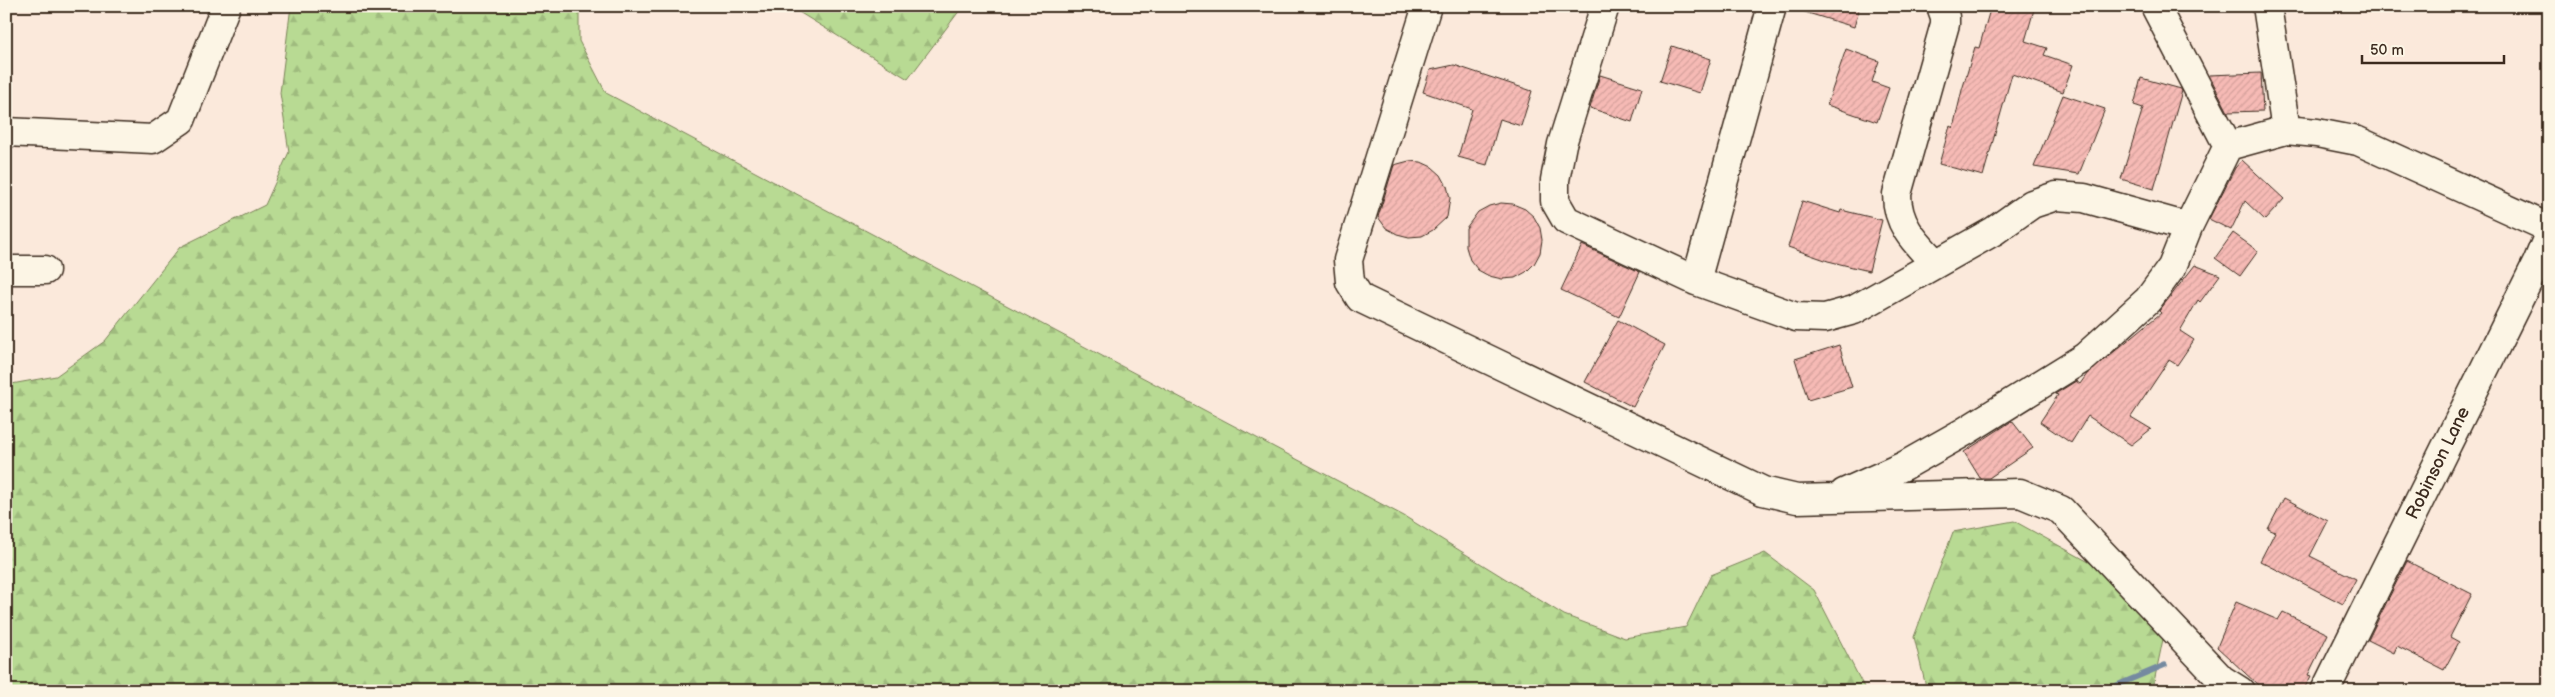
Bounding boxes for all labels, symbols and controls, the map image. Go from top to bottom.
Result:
scale bar [2362,32,2505,64]
text: 50 m [2370,41,2404,60]
street label: Robinson Lane [2402,403,2474,523]

